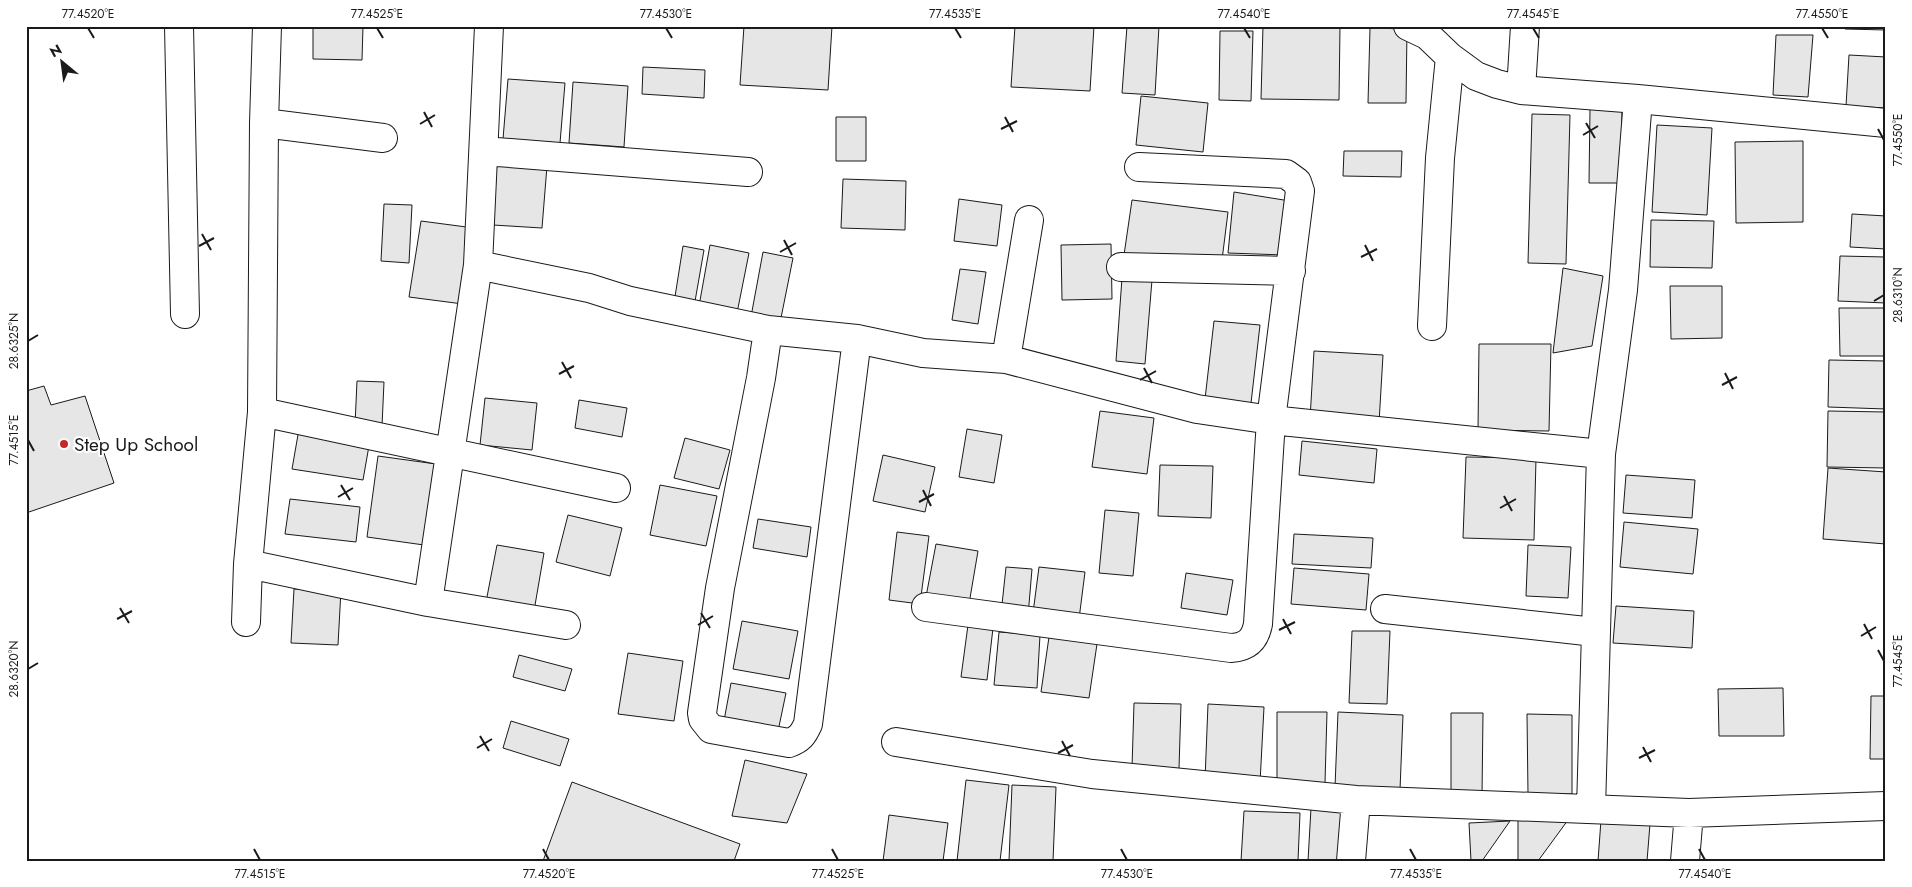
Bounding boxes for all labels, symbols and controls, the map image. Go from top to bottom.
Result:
text: 77.4520°E [62,5,114,23]
text: 77.4525°E [351,5,403,23]
text: 77.4530°E [640,5,692,23]
text: 77.4535°E [929,5,981,23]
text: 77.4540°E [1218,5,1270,23]
text: 77.4545°E [1507,5,1559,23]
text: 77.4550°E [1796,5,1848,23]
north arrow [38,38,88,88]
text: N [46,39,65,62]
text: 77.4550°E [1889,114,1907,166]
text: 28.6310°N [1889,267,1907,323]
text: 28.6325°N [5,313,23,369]
text: 77.4515°E [5,415,23,465]
place label: Step Up School [74,431,198,458]
marker: Step Up School [58,438,70,450]
text: 77.4545°E [1889,635,1907,687]
text: 28.6320°N [5,641,23,697]
text: 77.4515°E [235,865,285,883]
text: 77.4520°E [523,865,575,883]
text: 77.4525°E [812,865,864,883]
text: 77.4530°E [1101,865,1153,883]
text: 77.4535°E [1390,865,1442,883]
text: 77.4540°E [1679,865,1731,883]

